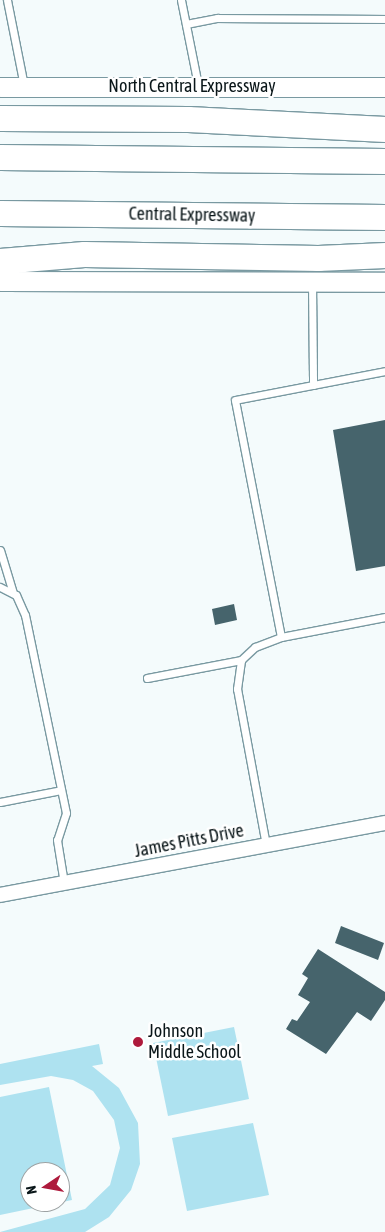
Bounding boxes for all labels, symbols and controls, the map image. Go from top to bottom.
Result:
street label: North Central Expressway [108,75,276,97]
street label: Central Expressway [128,203,256,227]
street label: James Pitts Drive [133,820,245,862]
place label: Johnson Middle School [148,1021,241,1064]
marker: Johnson Middle School [132,1036,144,1048]
north arrow [20,1162,70,1212]
text: N [23,1184,40,1196]

